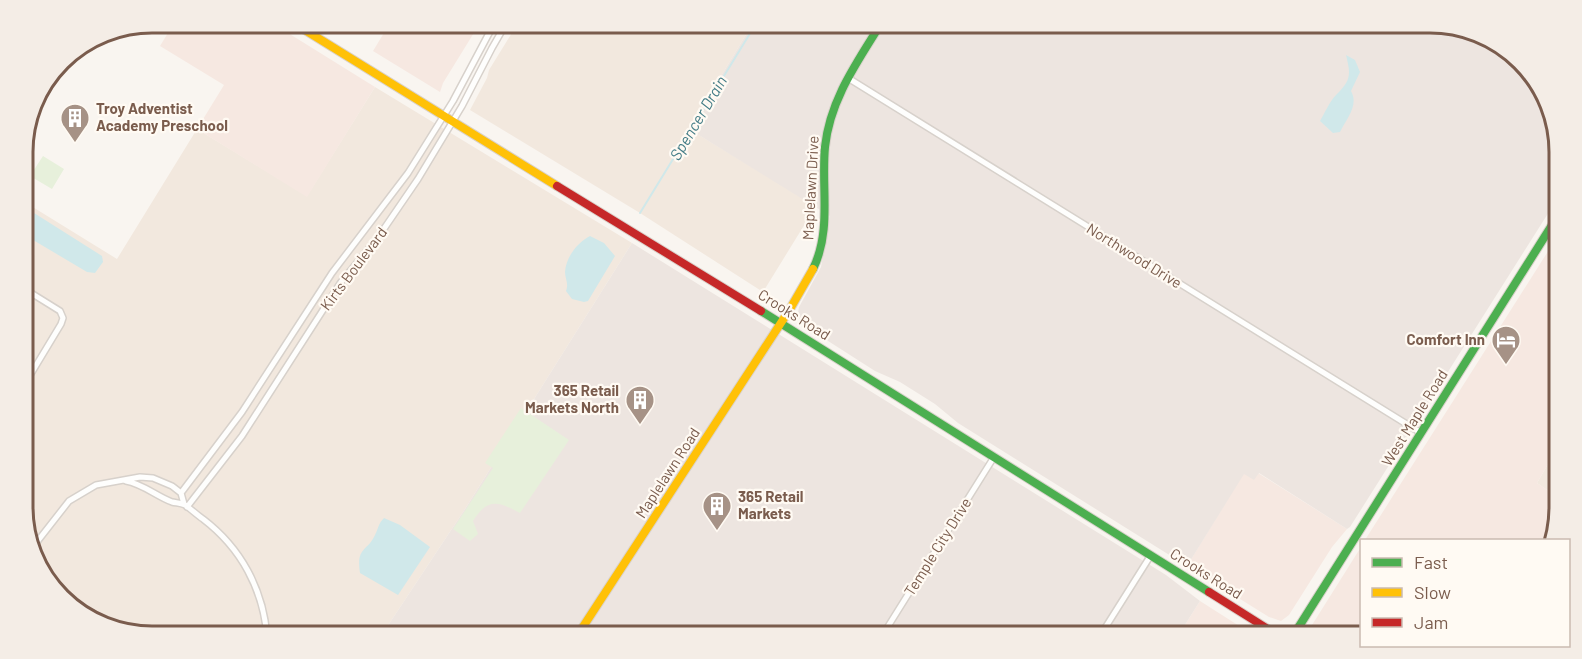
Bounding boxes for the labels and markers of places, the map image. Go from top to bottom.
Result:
place label: Troy Adventist Academy Preschool [96,99,228,134]
building icon: Troy Adventist Academy Preschool [59,102,91,144]
hotel icon: Comfort Inn [1490,324,1522,366]
place label: Comfort Inn [1406,330,1485,348]
place label: 365 Retail Markets North [525,381,619,416]
building icon: 365 Retail Markets North [624,384,656,426]
place label: 365 Retail Markets [738,487,803,522]
building icon: 365 Retail Markets [701,490,733,532]

